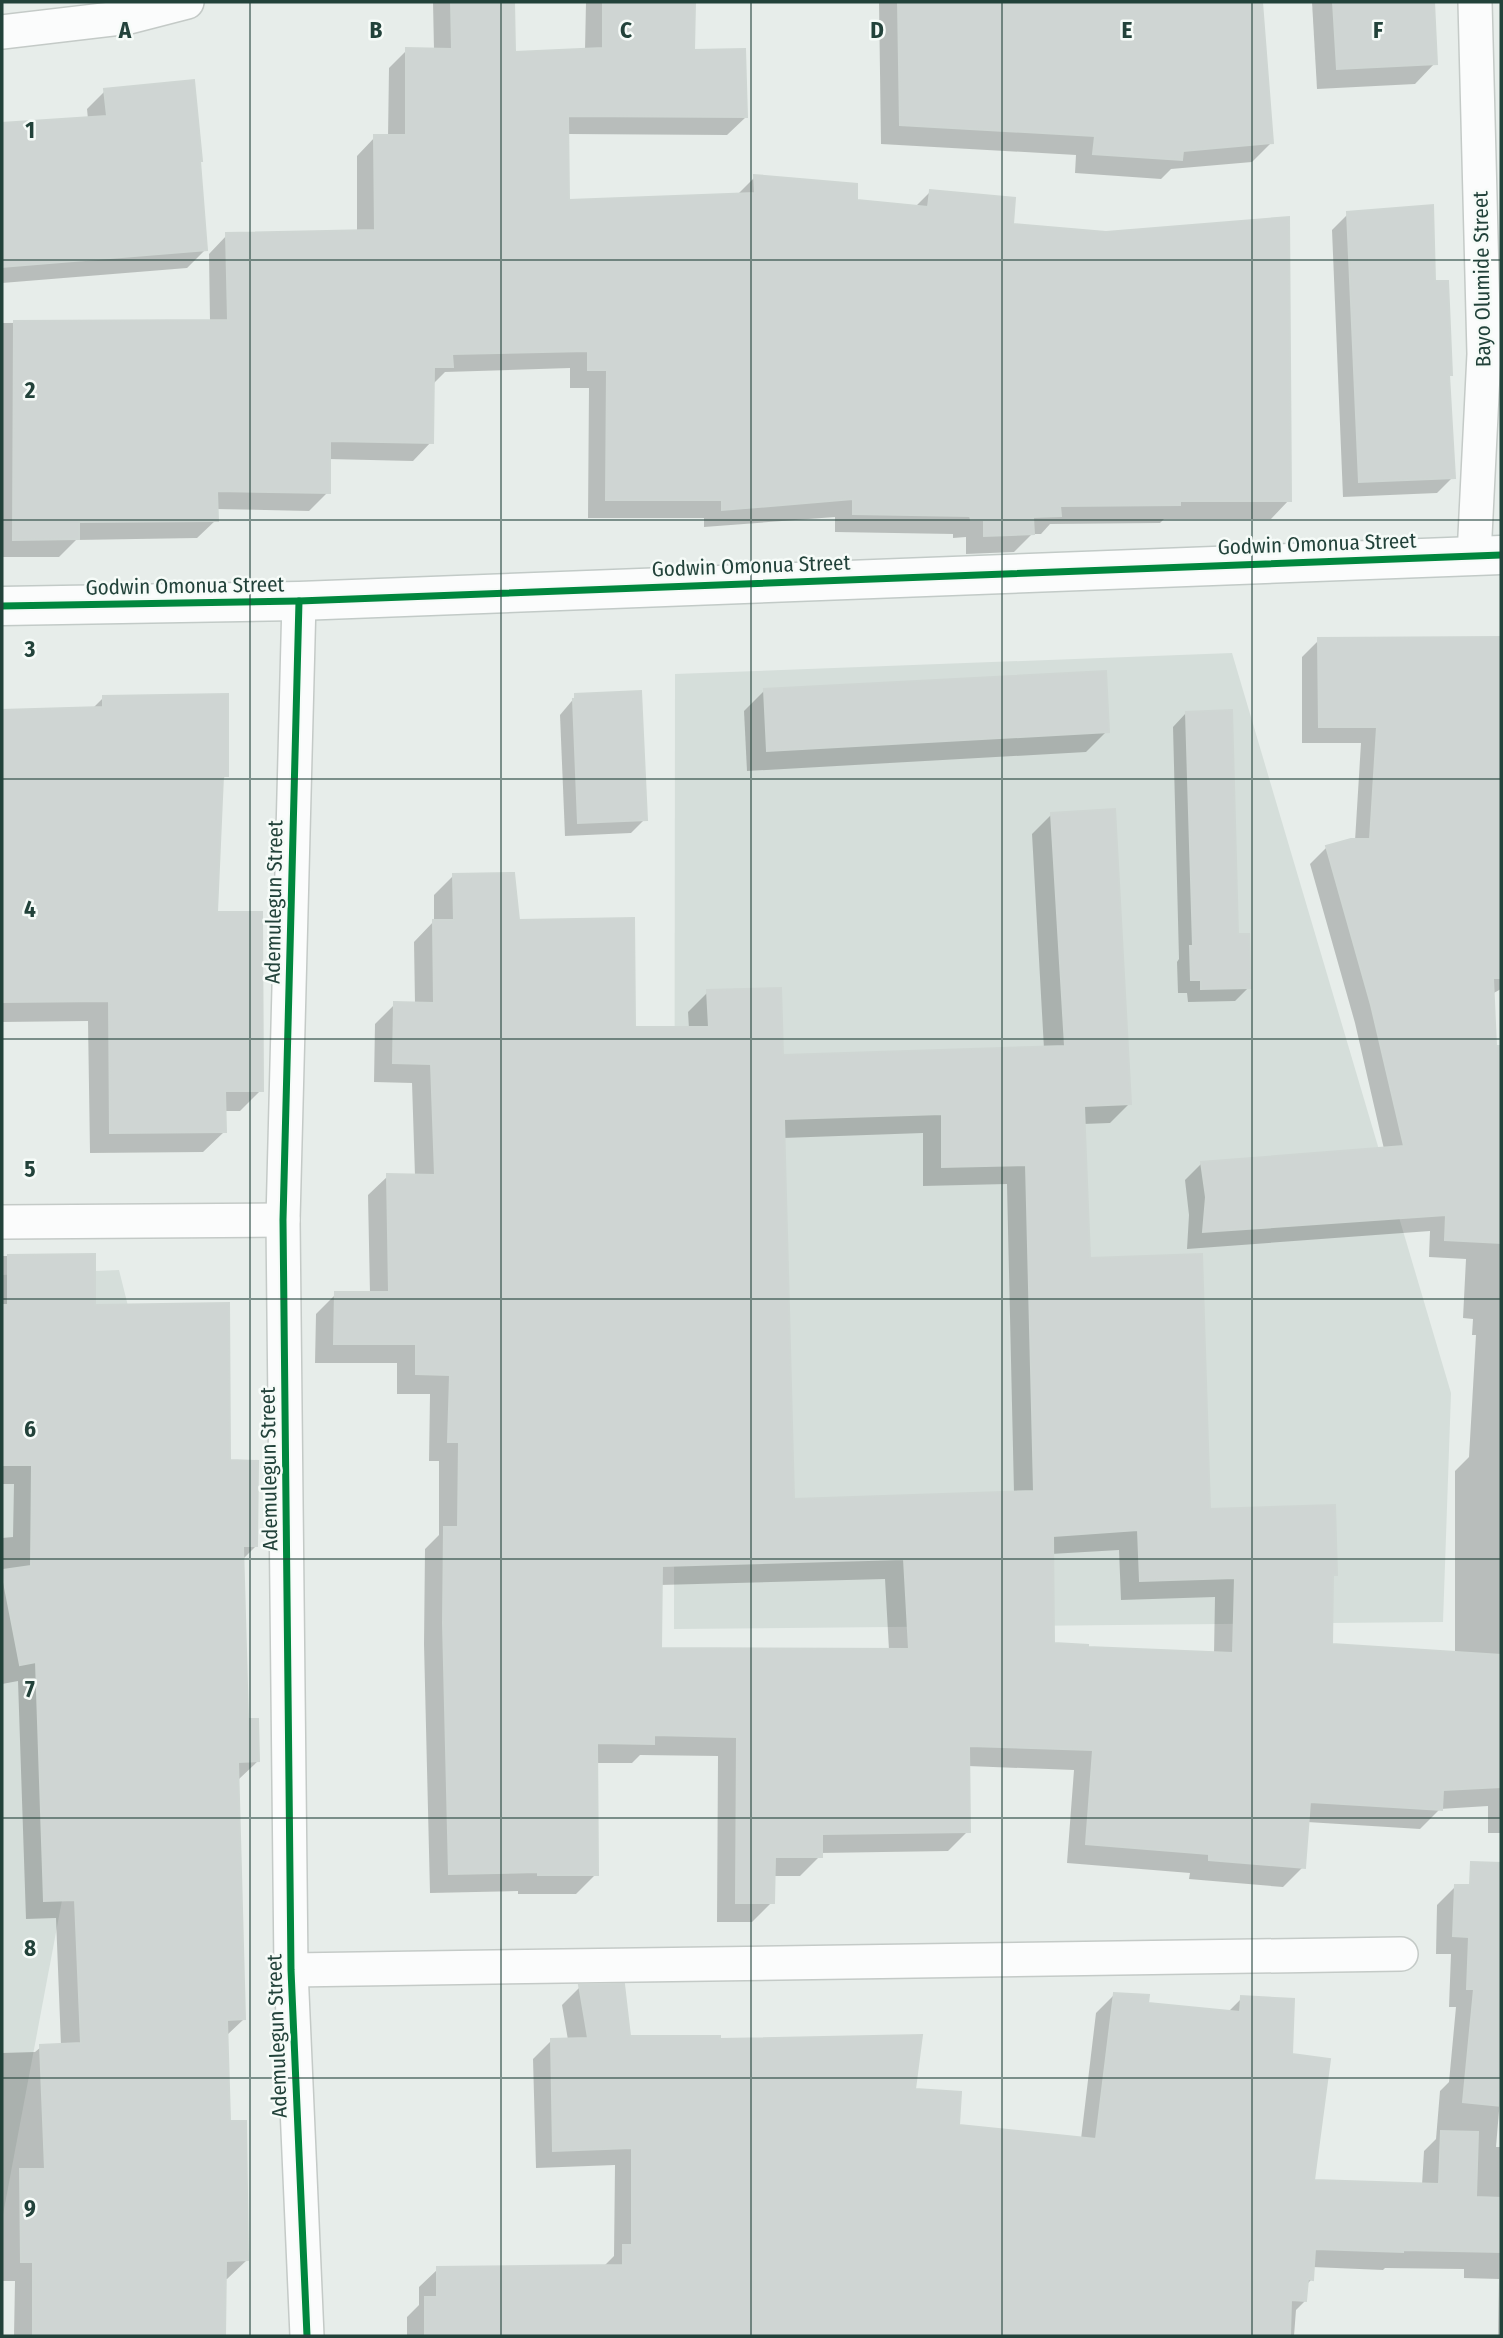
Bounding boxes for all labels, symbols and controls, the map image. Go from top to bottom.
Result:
text: A [118,16,132,44]
text: B [370,16,383,44]
text: C [620,16,632,44]
text: D [870,16,884,44]
text: E [1122,16,1133,44]
text: F [1373,16,1383,44]
text: 1 [25,116,35,144]
street label: Bayo Olumide Street [1467,191,1497,367]
text: 2 [24,376,36,404]
street label: Godwin Omonua Street [1217,528,1417,560]
street label: Godwin Omonua Street [651,550,851,582]
street label: Godwin Omonua Street [85,571,285,601]
text: 3 [24,635,36,663]
street label: Ademulegun Street [260,820,288,984]
text: 4 [24,895,36,923]
text: 5 [24,1155,36,1183]
street label: Ademulegun Street [255,1387,283,1551]
text: 6 [24,1415,36,1443]
text: 7 [25,1675,35,1703]
text: 8 [24,1934,36,1962]
street label: Ademulegun Street [261,1954,293,2118]
text: 9 [24,2194,36,2222]

